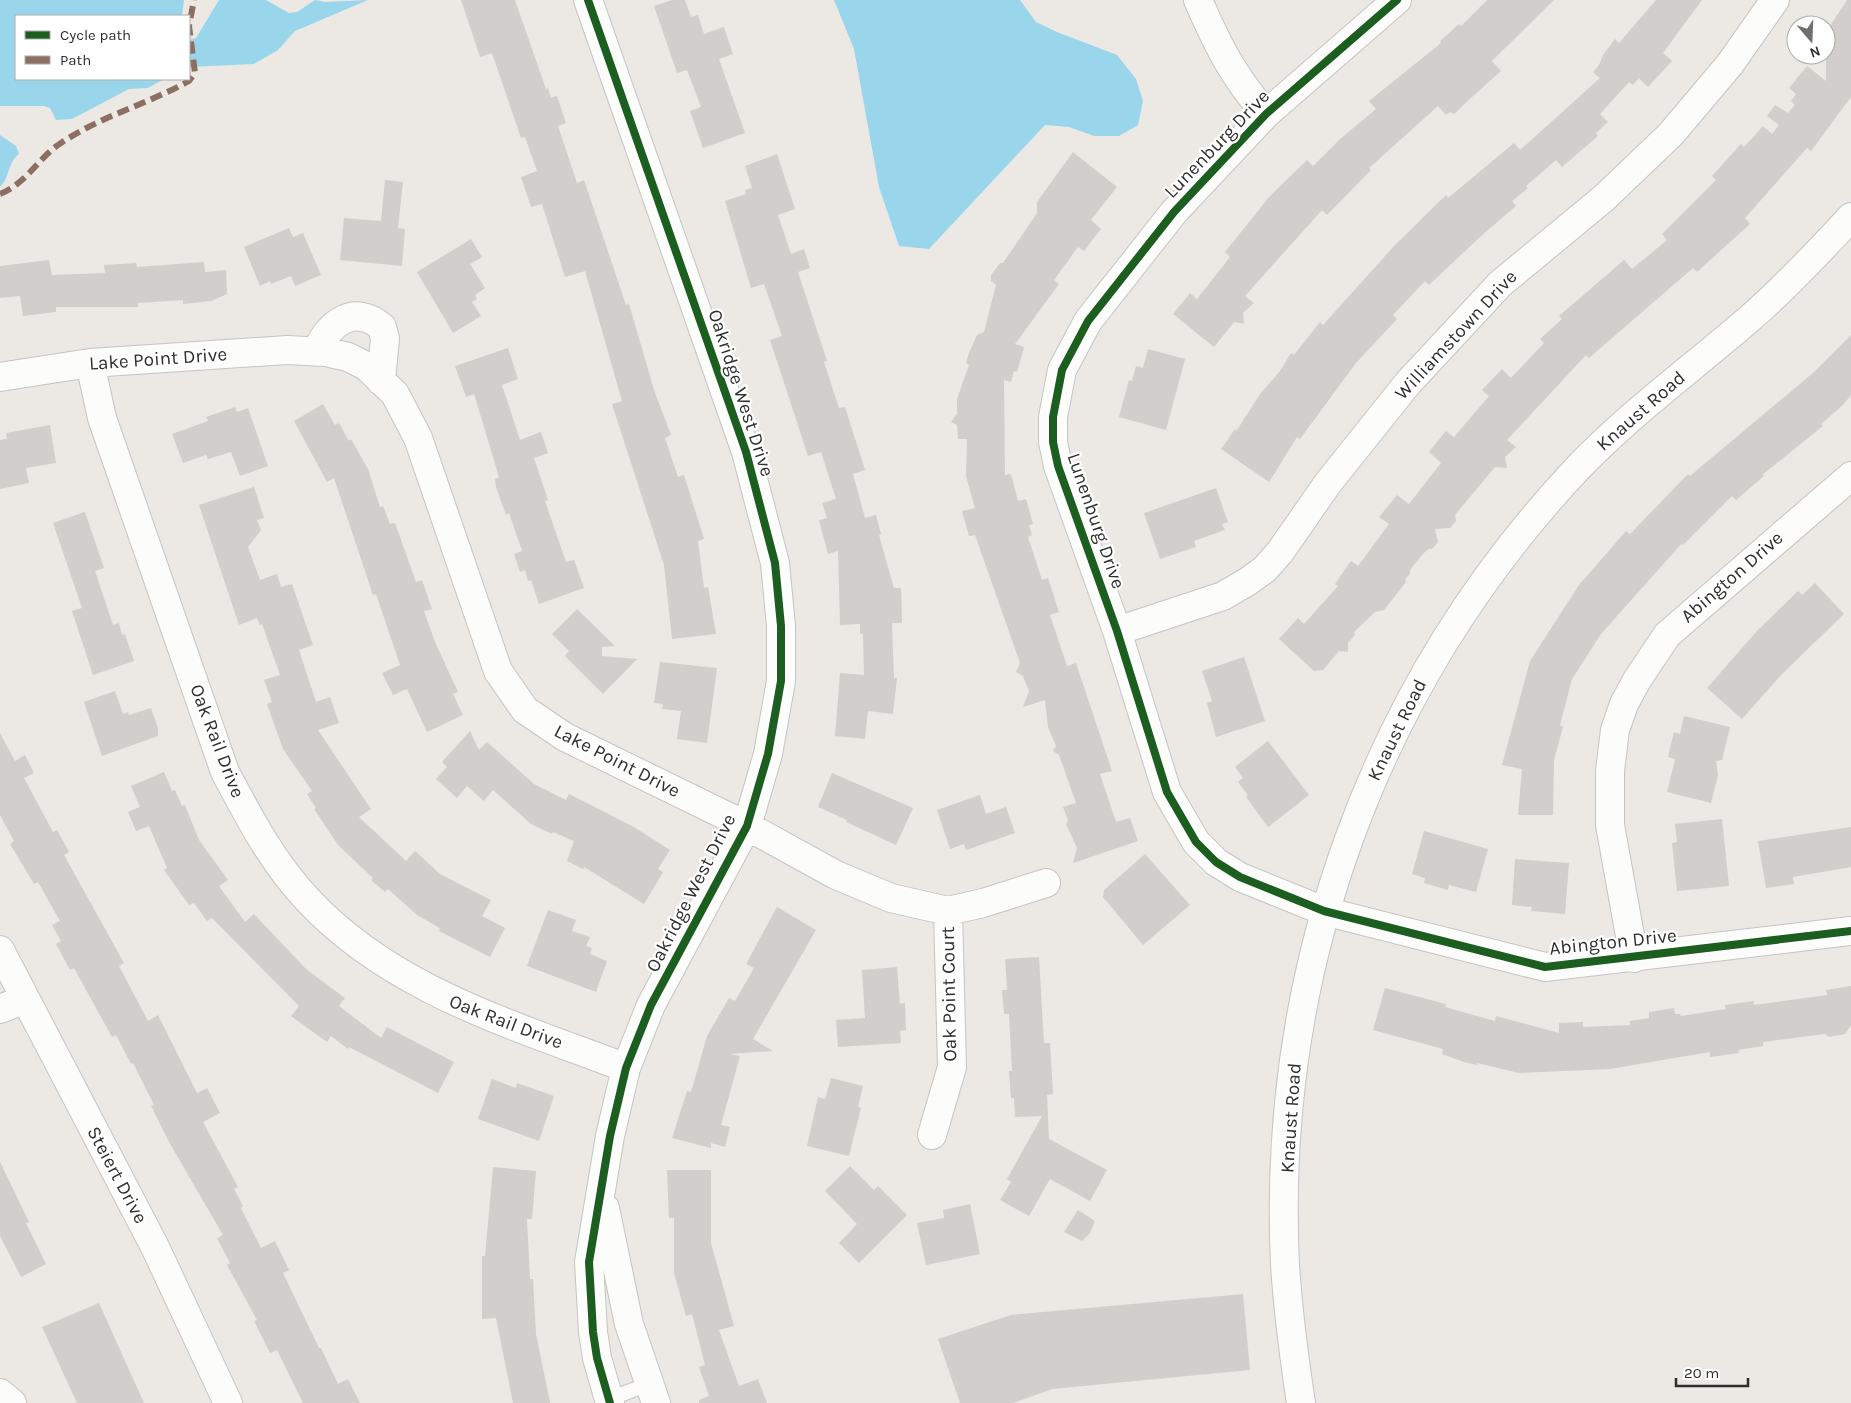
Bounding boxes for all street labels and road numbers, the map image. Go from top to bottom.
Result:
street label: Lunenburg Drive [1160,85,1274,203]
street label: Williamstown Drive [1390,266,1522,404]
street label: Oakridge West Drive [704,307,778,479]
street label: Lake Point Drive [88,343,228,375]
street label: Knaust Road [1592,366,1690,456]
street label: Lunenburg Drive [1062,450,1130,592]
street label: Abington Drive [1677,527,1787,627]
street label: Knaust Road [1363,676,1431,784]
street label: Oak Rail Drive [185,681,249,801]
street label: Lake Point Drive [550,720,684,802]
street label: Oakridge West Drive [642,810,740,976]
street label: Abington Drive [1548,924,1678,960]
street label: Oak Point Court [937,926,961,1062]
street label: Oak Rail Drive [446,990,566,1054]
street label: Knaust Road [1276,1062,1306,1174]
street label: Steiert Drive [82,1123,152,1227]

